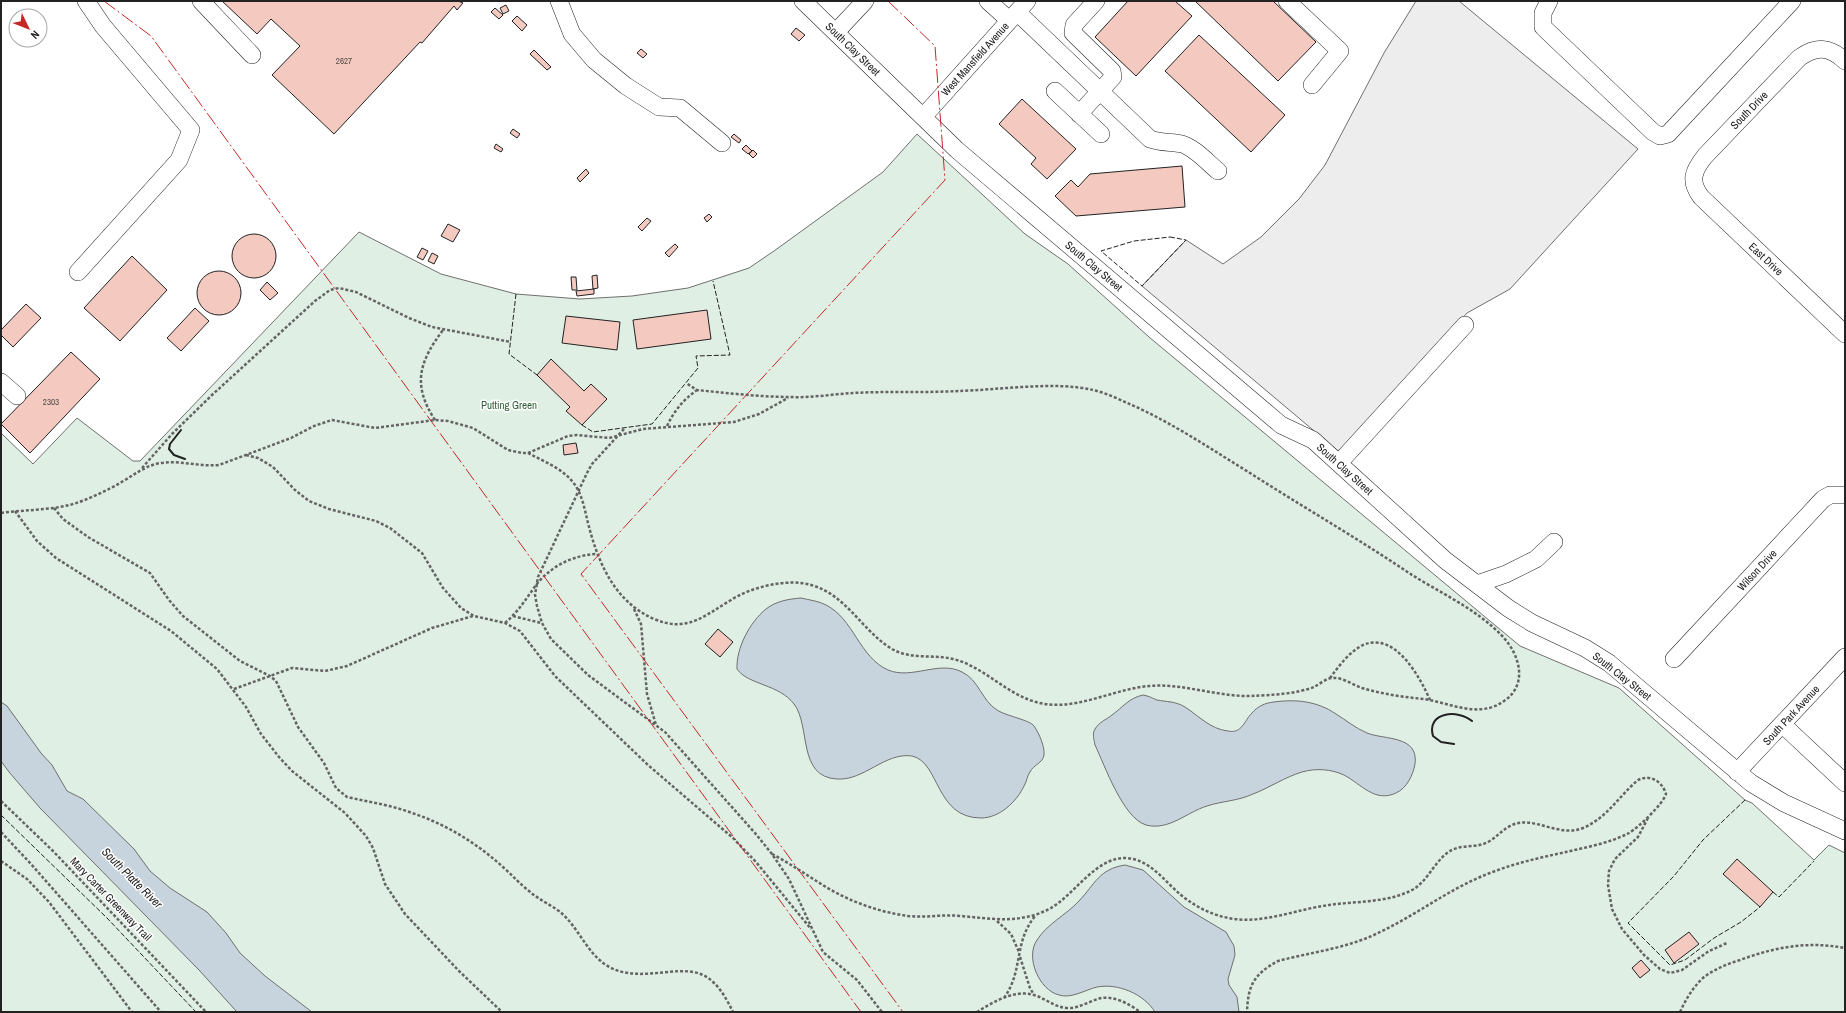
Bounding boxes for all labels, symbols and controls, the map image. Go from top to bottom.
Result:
north arrow [8,8,48,48]
street label: South Clay Street [823,19,884,79]
street label: West Mansfield Avenue [938,19,1012,99]
text: N [28,28,43,42]
house number: 2627 [336,55,352,67]
street label: South Drive [1727,88,1771,132]
street label: South Clay Street [1062,238,1126,294]
street label: East Drive [1746,240,1786,278]
house number: 2303 [43,396,59,408]
park label: Putting Green [481,398,537,412]
street label: South Clay Street [1314,440,1376,498]
street label: Wilson Drive [1734,546,1780,594]
street label: South Clay Street [1590,649,1655,704]
street label: South Park Avenue [1760,682,1822,748]
water label: South Platte River [98,844,166,912]
street label: Mary Carter Greenway Trail [67,854,155,944]

